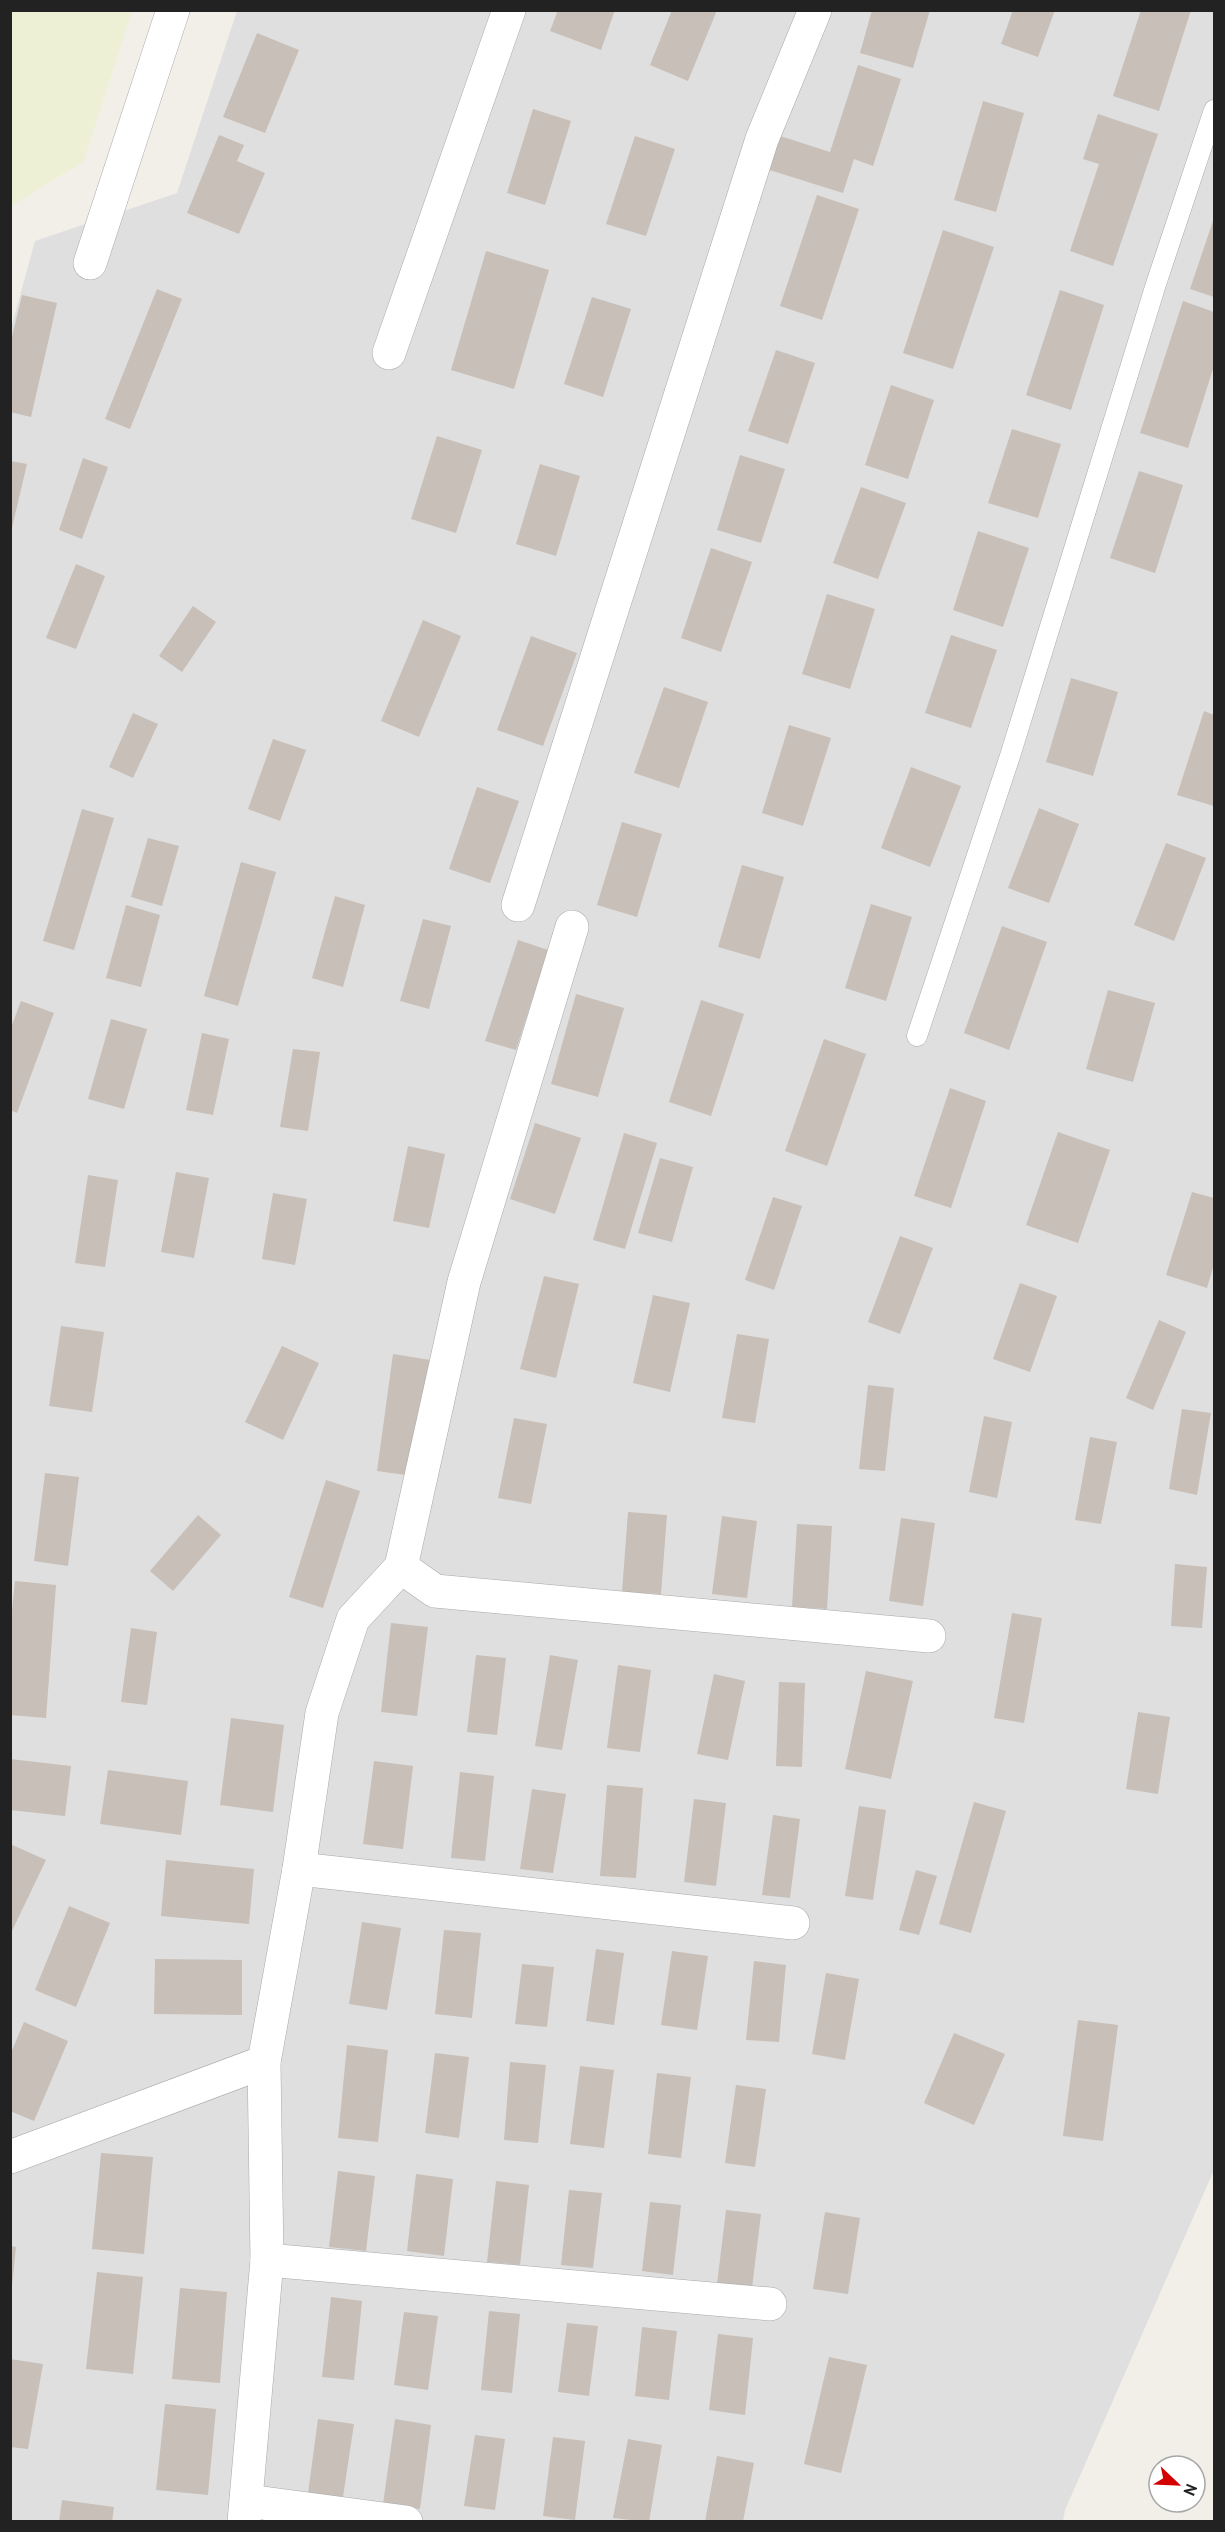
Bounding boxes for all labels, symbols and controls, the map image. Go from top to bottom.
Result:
north arrow [1147,2454,1207,2514]
text: N [1180,2481,1202,2499]

